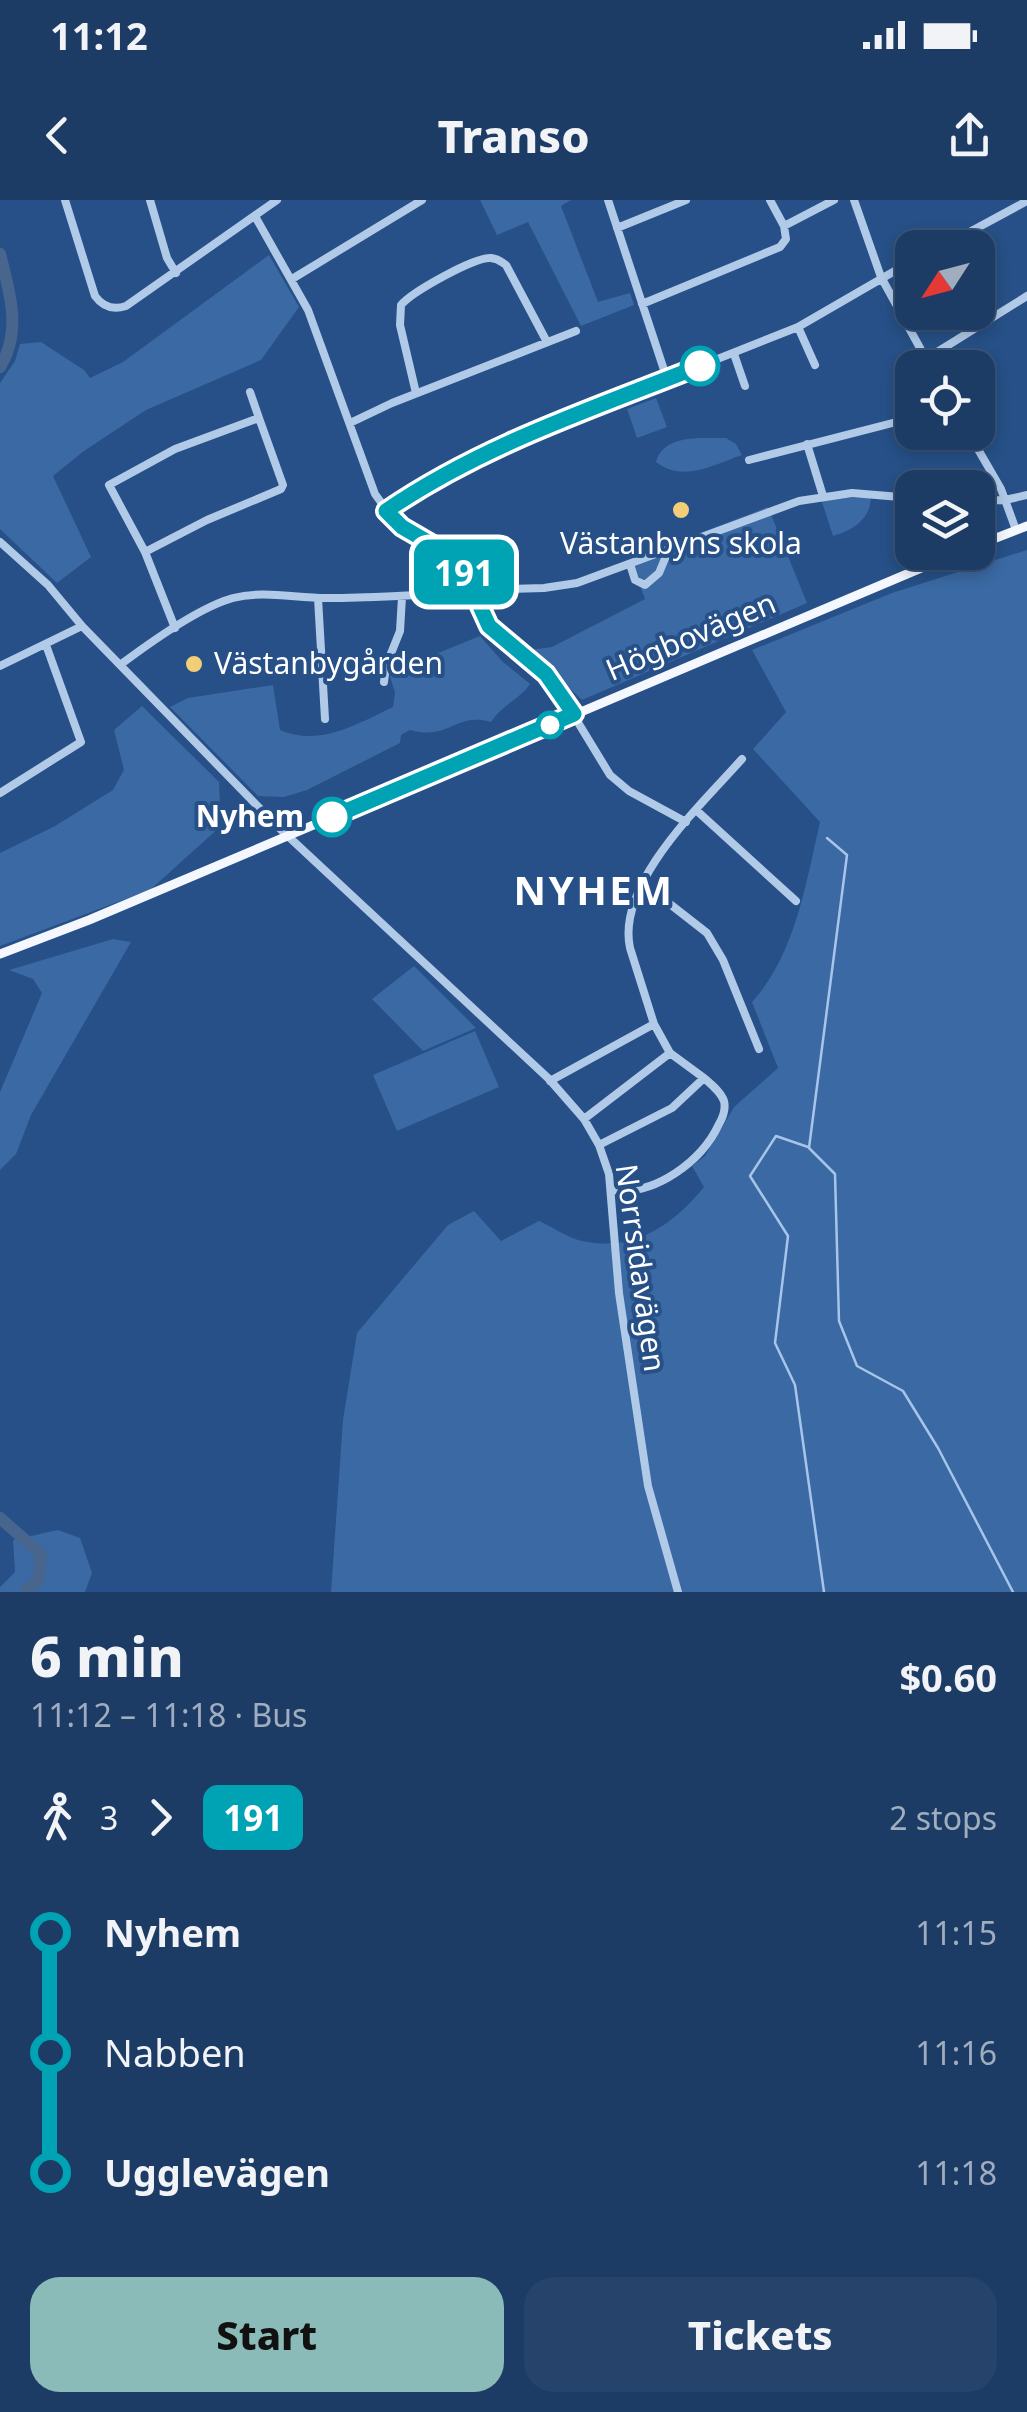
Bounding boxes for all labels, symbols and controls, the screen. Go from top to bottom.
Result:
text: 11:12 [50,9,148,61]
text: Transo [437,105,590,166]
icon: back [30,108,85,163]
icon: share [942,108,997,163]
north arrow [895,230,995,330]
map controls [895,230,995,570]
unlabelled marker [681,347,719,385]
button: locate [895,350,995,450]
button: layers [895,470,995,570]
marker: Västanbyns skola [670,499,692,521]
place label: Västanbyns skola [560,522,802,563]
line badge: 191 [406,540,522,604]
text: 191 [434,549,494,596]
street label: Högbovägen [599,581,782,690]
place label: Västanbygården [214,642,443,683]
marker: Västanbygården [183,653,205,675]
unlabelled marker [537,712,563,738]
place label: Nyhem [196,795,304,836]
marker: Nyhem [313,798,351,836]
district label: NYHEM [514,862,674,917]
street label: Norrsidavägen [607,1161,676,1374]
text: 6 min [30,1618,184,1693]
text: $0.60 [899,1651,997,1703]
text: 11:12 – 11:18 · Bus [30,1693,307,1736]
icon: walk [30,1790,85,1845]
icon: forward [133,1790,188,1845]
text: 191 [223,1794,283,1841]
text: 3 [100,1796,118,1839]
text: 2 stops [889,1796,997,1839]
text: Nyhem [104,1906,241,1958]
text: 11:15 [915,1911,997,1954]
text: Nabben [104,2026,246,2078]
text: 11:16 [915,2031,997,2074]
text: Ugglevägen [104,2146,330,2198]
text: 11:18 [915,2151,997,2194]
button: Start [30,2277,504,2392]
button: Tickets [524,2277,997,2392]

